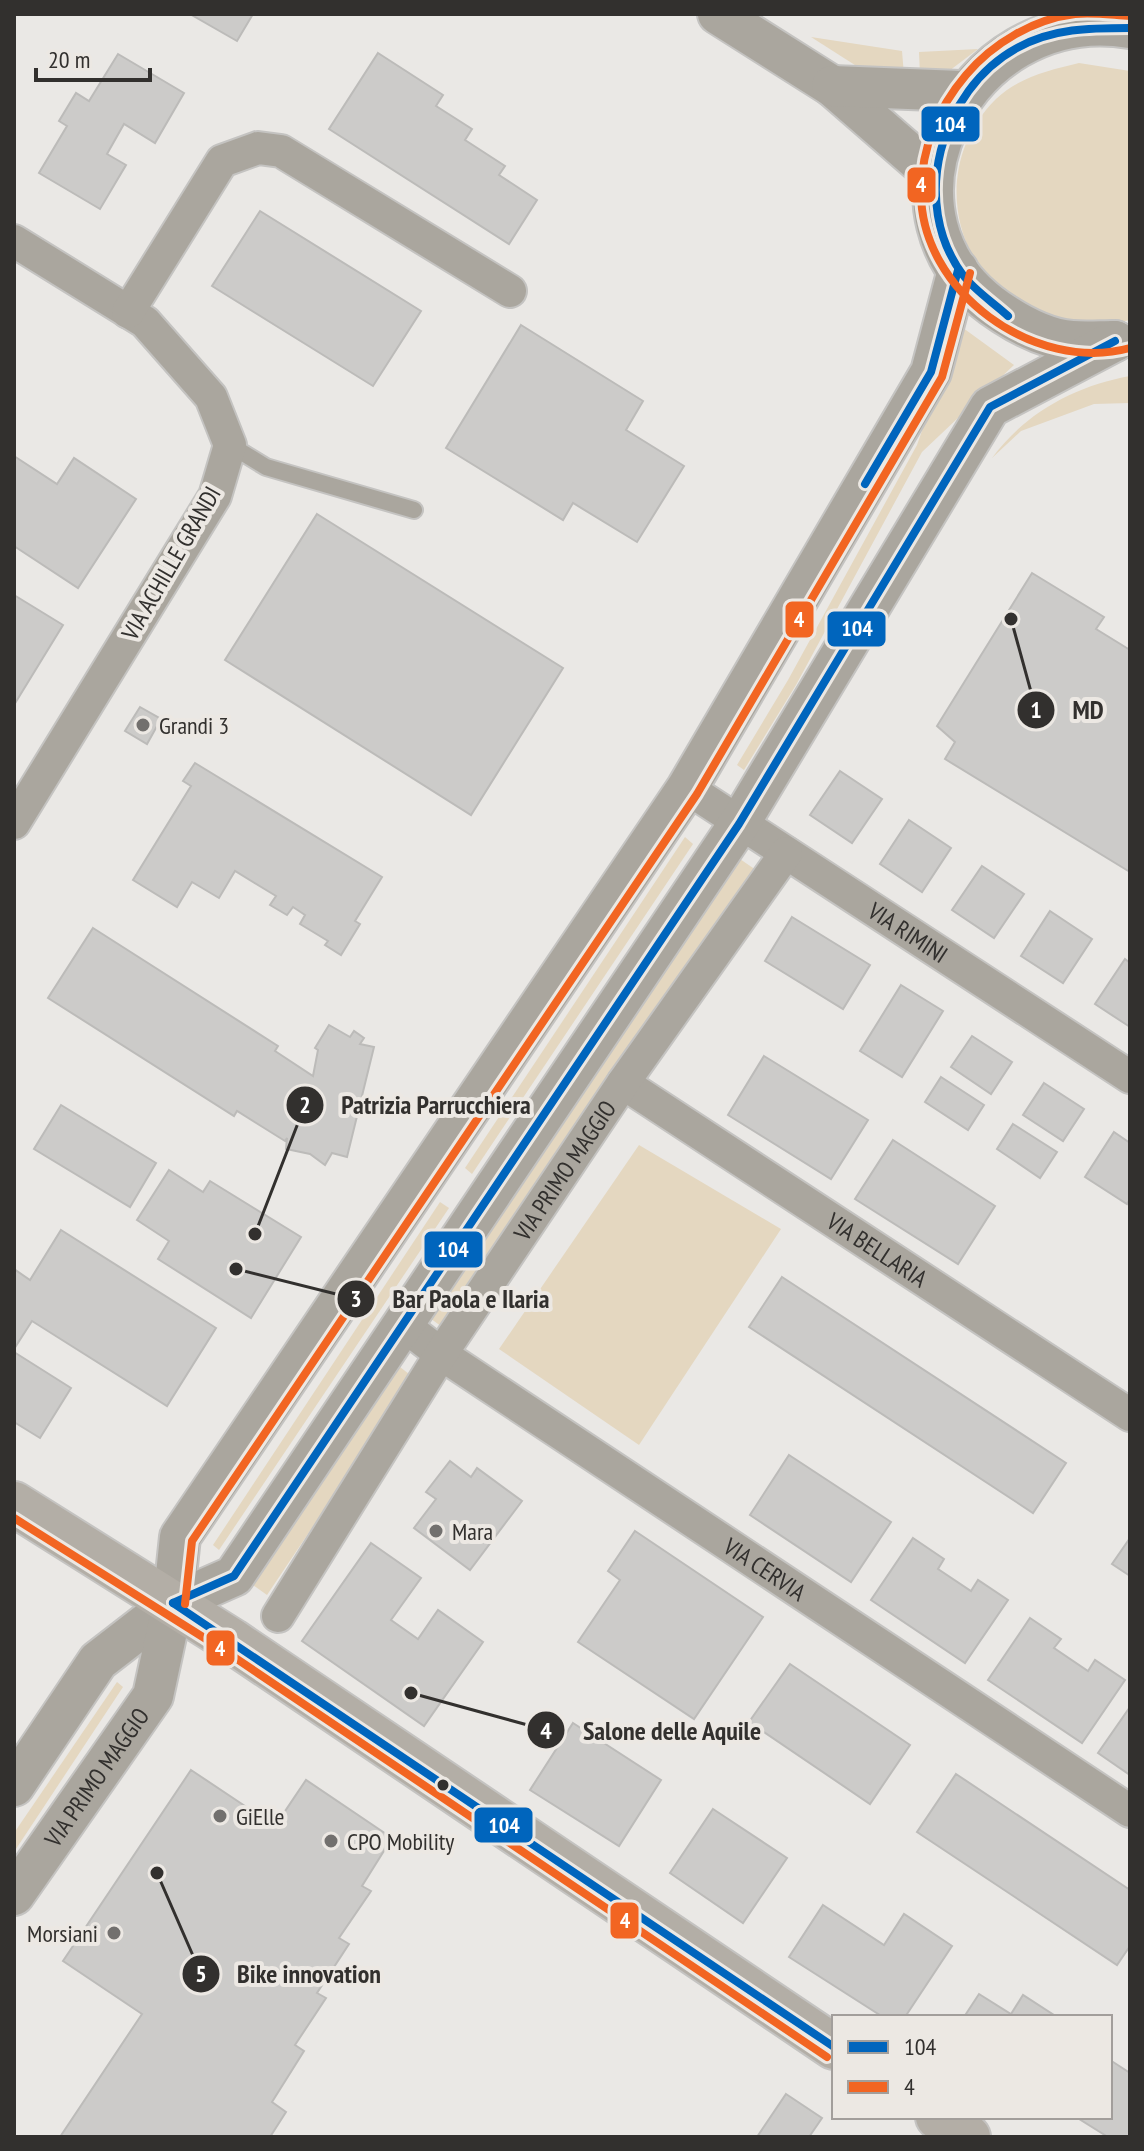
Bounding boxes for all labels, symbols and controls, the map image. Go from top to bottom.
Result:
scale bar [36,32,150,82]
text: 20 m [48,44,90,75]
line badge: 104 [920,105,981,143]
text: 104 [934,110,966,138]
line badge: 4 [906,166,937,204]
text: 4 [916,170,927,198]
street label: VIA ACHILLE GRANDI [114,481,228,646]
line badge: 4 [784,600,815,639]
text: 4 [794,605,805,633]
line badge: 104 [826,610,887,648]
text: 104 [841,614,873,642]
callout: MD [1016,685,1119,735]
text: MD [1072,693,1104,726]
text: 1 [1030,694,1042,725]
place label: Grandi 3 [159,710,229,741]
marker: Grandi 3 [134,716,152,734]
street label: VIA RIMINI [862,894,954,970]
callout: Patrizia Parrucchiera [285,1080,547,1130]
text: Patrizia Parrucchiera [341,1088,531,1121]
text: 2 [299,1089,311,1120]
street label: VIA PRIMO MAGGIO [506,1094,623,1247]
street label: VIA BELLARIA [820,1205,934,1294]
line badge: 104 [423,1230,484,1269]
text: 104 [437,1235,469,1263]
callout: Bar Paola e Ilaria [336,1274,565,1324]
text: Bar Paola e Ilaria [393,1282,549,1315]
text: 3 [350,1283,362,1314]
place label: Mara [452,1516,493,1547]
marker: Mara [427,1522,445,1540]
street label: VIA CERVIA [717,1530,813,1608]
line badge: 4 [205,1629,236,1667]
text: 4 [215,1634,226,1662]
street label: VIA PRIMO MAGGIO [37,1701,156,1853]
callout: Salone delle Aquile [526,1705,777,1755]
text: Salone delle Aquile [583,1714,761,1747]
text: 4 [540,1715,552,1746]
unlabelled marker [435,1777,451,1793]
place label: GiElle [236,1801,284,1832]
line badge: 104 [473,1806,534,1844]
marker: GiElle [211,1807,229,1825]
text: 104 [488,1811,520,1839]
place label: CPO Mobility [347,1826,454,1857]
marker: CPO Mobility [322,1832,340,1850]
line badge: 4 [609,1901,640,1940]
text: 4 [620,1906,631,1934]
place label: Morsiani [27,1918,98,1949]
marker: Morsiani [105,1924,123,1942]
callout: Bike innovation [181,1949,397,1999]
text: Bike innovation [237,1957,381,1990]
text: 5 [195,1958,207,1989]
legend [832,2015,1112,2119]
text: 104 [904,2031,937,2062]
text: 4 [904,2071,915,2102]

